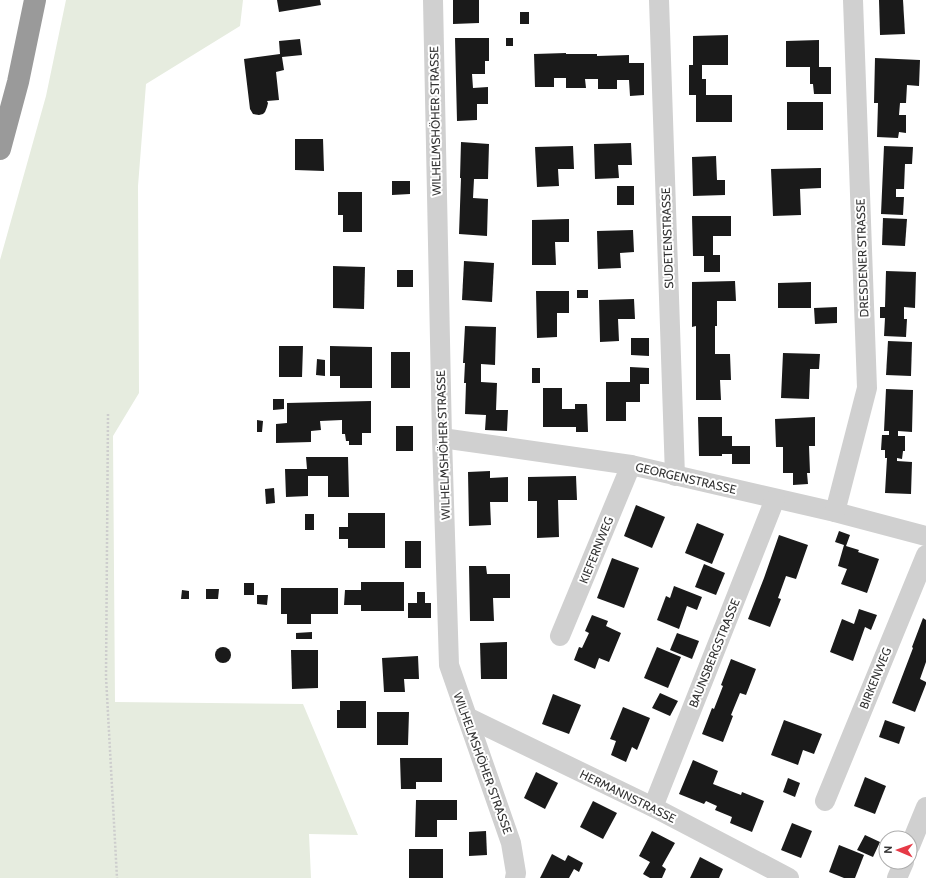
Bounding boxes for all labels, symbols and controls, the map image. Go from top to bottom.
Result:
street label: WILHELMSHÖHER STRASSE [426,46,444,196]
street label: SUDETENSTRASSE [658,187,676,289]
street label: DRESDENER STRASSE [852,198,872,318]
street label: WILHELMSHÖHER STRASSE [433,370,453,520]
street label: GEORGENSTRASSE [634,459,738,497]
street label: KIEFERNWEG [576,514,616,586]
street label: BAUNSBERGSTRASSE [685,596,743,710]
street label: BIRKENWEG [856,645,894,711]
street label: WILHELMSHÖHER STRASSE [450,690,516,836]
street label: HERMANNSTRASSE [577,766,679,826]
north arrow [878,830,918,870]
text: N [881,846,895,854]

